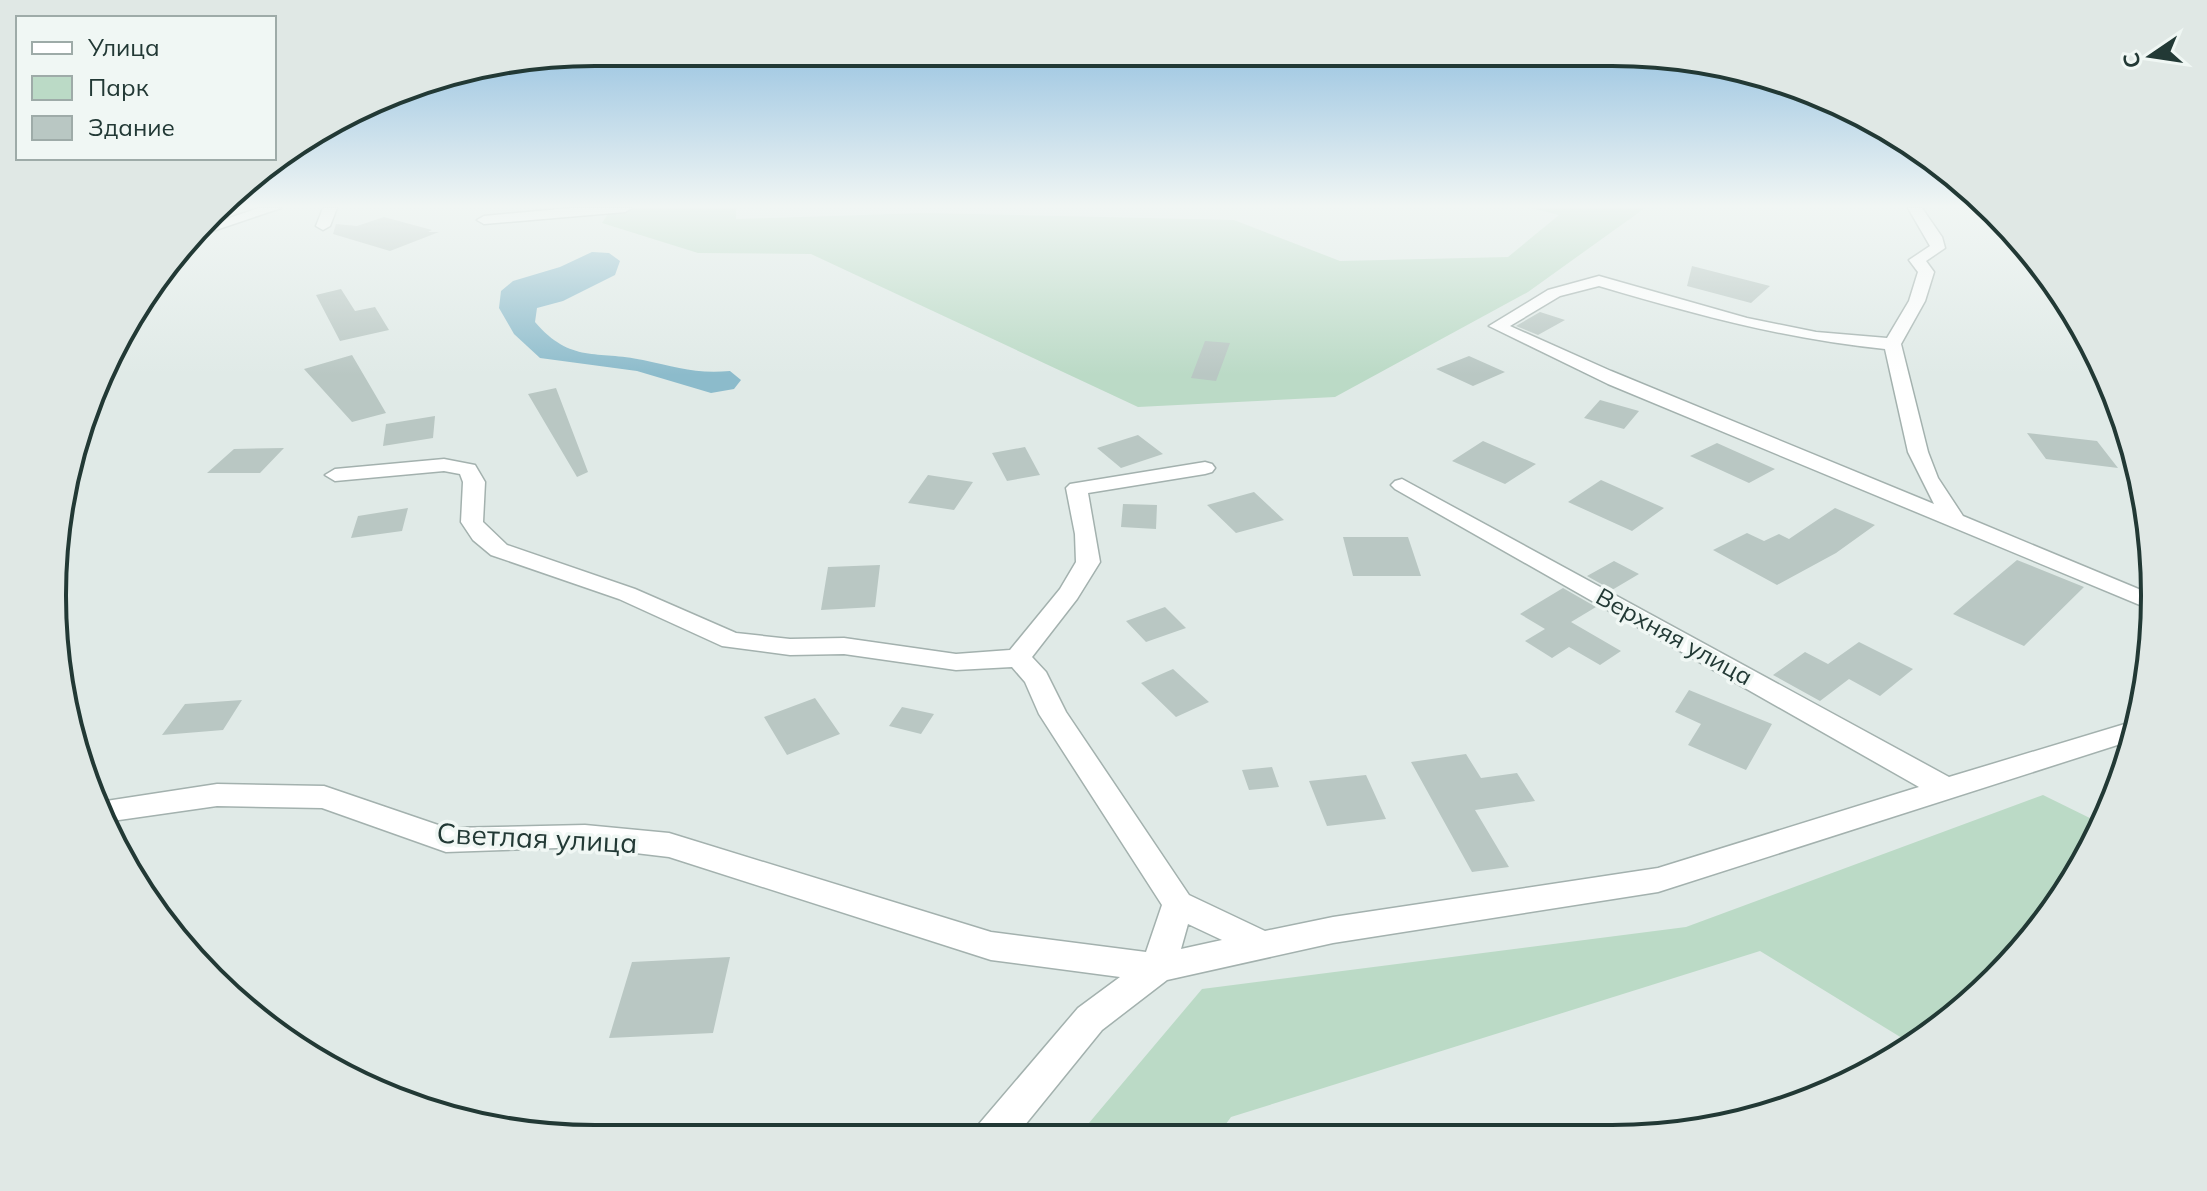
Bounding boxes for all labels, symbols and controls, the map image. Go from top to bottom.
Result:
legend [16,16,276,160]
north arrow [2111,16,2191,96]
text: Улица [87,32,160,62]
text: С [2116,50,2147,71]
text: Парк [88,72,149,102]
text: Здание [88,112,175,142]
street label: Верхняя улица [1591,581,1758,691]
street label: Светлая улица [436,815,638,860]

